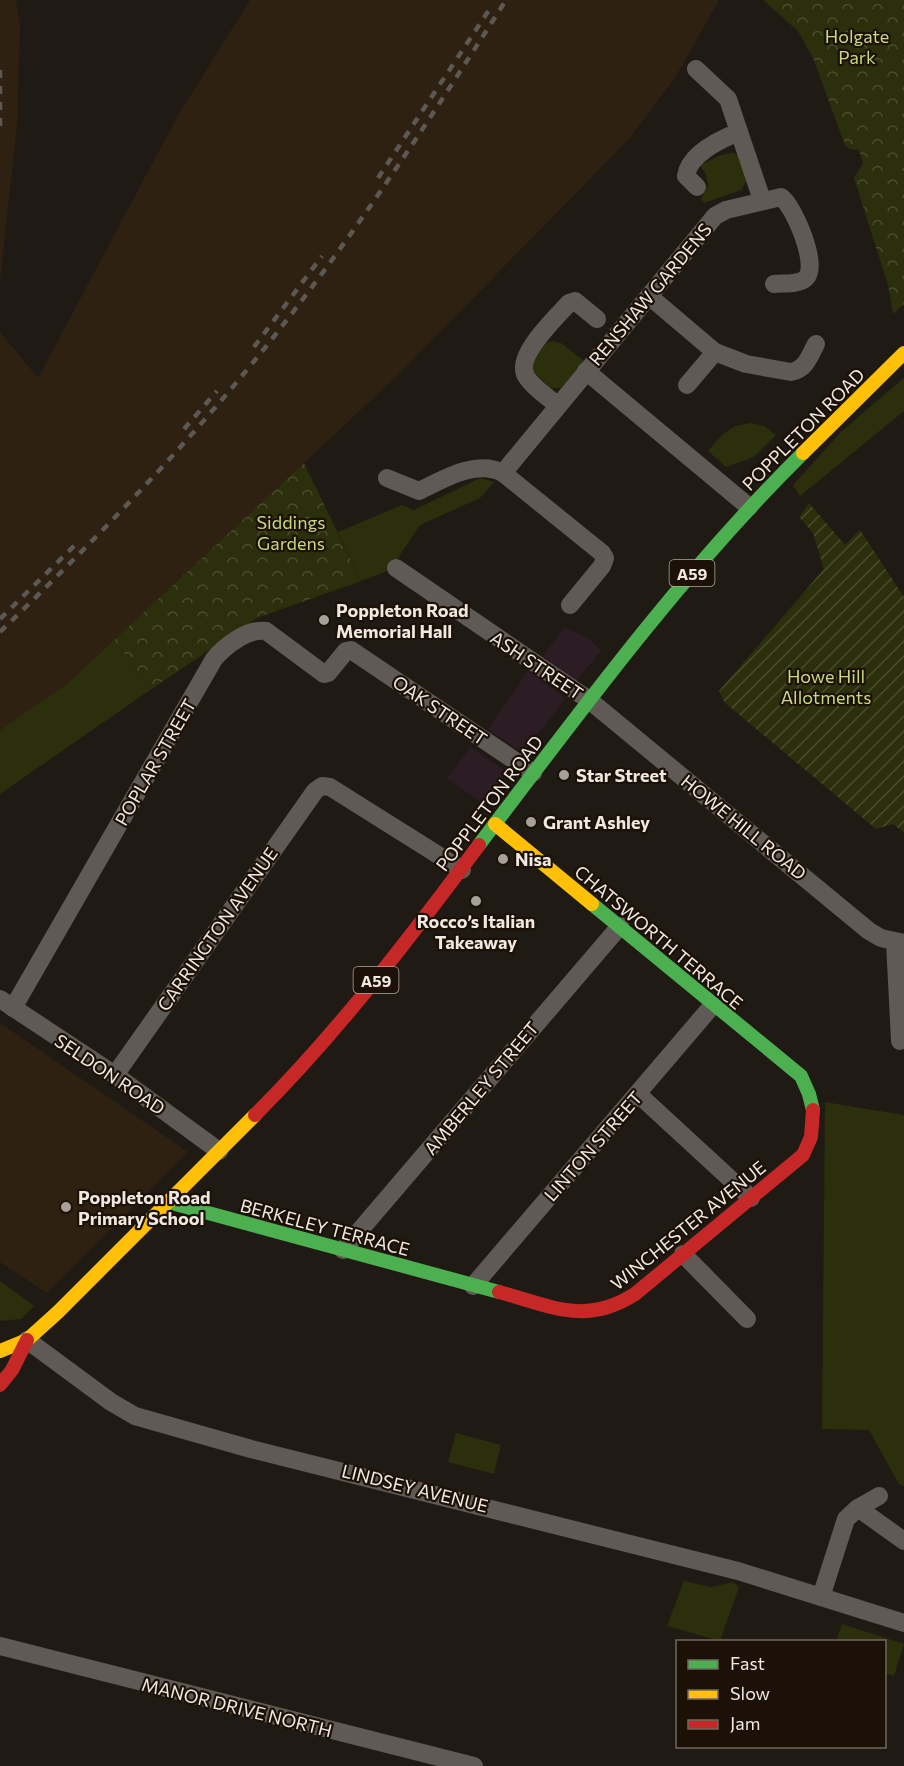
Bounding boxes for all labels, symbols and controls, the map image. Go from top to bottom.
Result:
park label: Holgate Park [825,25,889,68]
street label: RENSHAW GARDENS [584,218,716,370]
street label: POPPLETON ROAD [737,363,869,495]
park label: Siddings Gardens [257,511,325,554]
road number: A59 [670,560,714,586]
place label: Poppleton Road Memorial Hall [336,599,469,642]
marker: Poppleton Road Memorial Hall [317,613,331,627]
street label: ASH STREET [487,626,587,704]
park label: Howe Hill Allotments [781,665,871,708]
street label: OAK STREET [389,670,491,750]
street label: POPLAR STREET [110,695,200,829]
street label: POPPLETON ROAD [431,731,547,875]
place label: Star Street [576,764,667,786]
marker: Star Street [557,768,571,782]
street label: HOWE HILL ROAD [677,770,811,884]
place label: Grant Ashley [543,811,650,833]
marker: Grant Ashley [524,815,538,829]
street label: CARRINGTON AVENUE [152,843,282,1015]
place label: Nisa [515,848,551,870]
marker: Nisa [496,852,510,866]
street label: CHATSWORTH TERRACE [571,860,747,1014]
marker: Rocco’s Italian Takeaway [469,894,483,908]
place label: Rocco’s Italian Takeaway [417,910,535,953]
road number: A59 [354,967,398,993]
street label: AMBERLEY STREET [419,1017,543,1159]
street label: SELDON ROAD [51,1029,169,1119]
street label: LINTON STREET [539,1087,647,1205]
street label: WINCHESTER AVENUE [606,1156,770,1294]
place label: Poppleton Road Primary School [78,1186,211,1229]
street label: BERKELEY TERRACE [238,1194,412,1260]
marker: Poppleton Road Primary School [59,1200,73,1214]
street label: LINDSEY AVENUE [339,1459,491,1517]
legend [676,1640,886,1748]
text: Fast [730,1652,765,1674]
street label: MANOR DRIVE NORTH [140,1673,334,1741]
text: Slow [730,1682,770,1704]
text: Jam [730,1712,760,1734]

